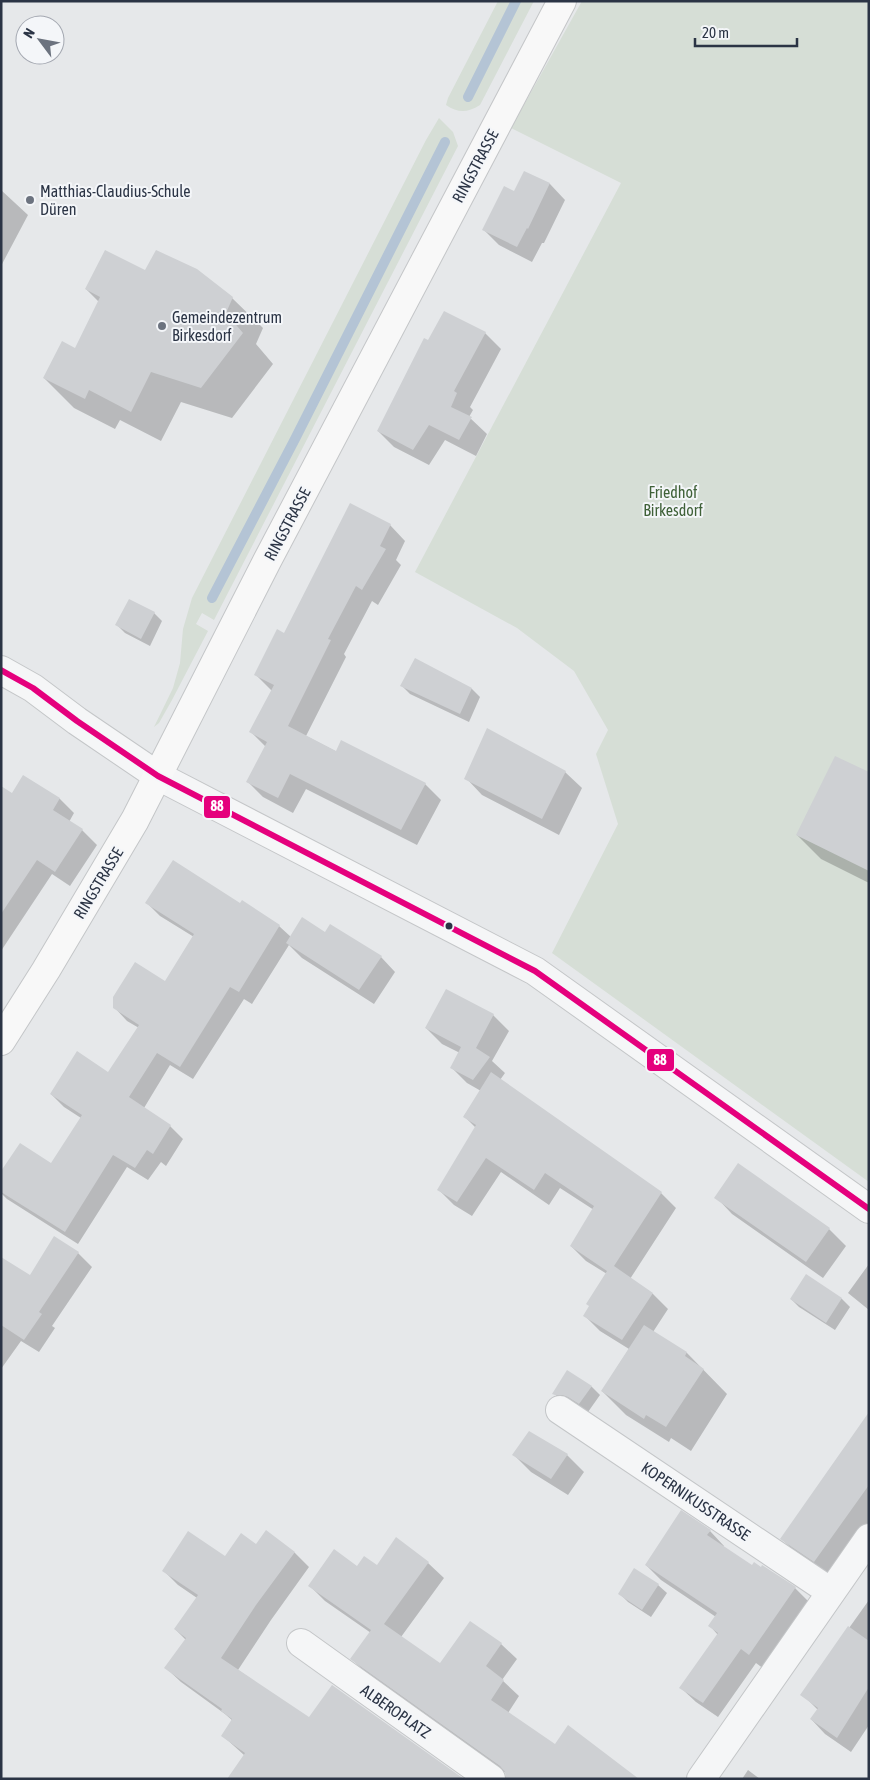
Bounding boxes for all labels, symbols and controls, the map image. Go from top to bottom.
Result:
north arrow [15,15,65,65]
scale bar [695,15,798,47]
text: 20 m [702,24,729,41]
text: N [20,25,38,41]
street label: RINGSTRASSE [448,126,502,205]
place label: Matthias-Claudius-Schule Düren [40,182,191,218]
marker: Matthias-Claudius-Schule Düren [24,194,36,206]
place label: Gemeindezentrum Birkesdorf [172,308,282,344]
marker: Gemeindezentrum Birkesdorf [156,320,168,332]
park label: Friedhof Birkesdorf [643,483,703,519]
street label: RINGSTRASSE [260,484,314,563]
line badge: 88 [203,795,231,819]
text: 88 [210,798,224,814]
street label: RINGSTRASSE [70,844,126,922]
unlabelled marker [444,921,454,931]
line badge: 88 [646,1048,675,1072]
text: 88 [653,1052,667,1068]
street label: KOPERNIKUSSTRASSE [638,1458,754,1544]
street label: ALBEROPLATZ [358,1680,434,1742]

